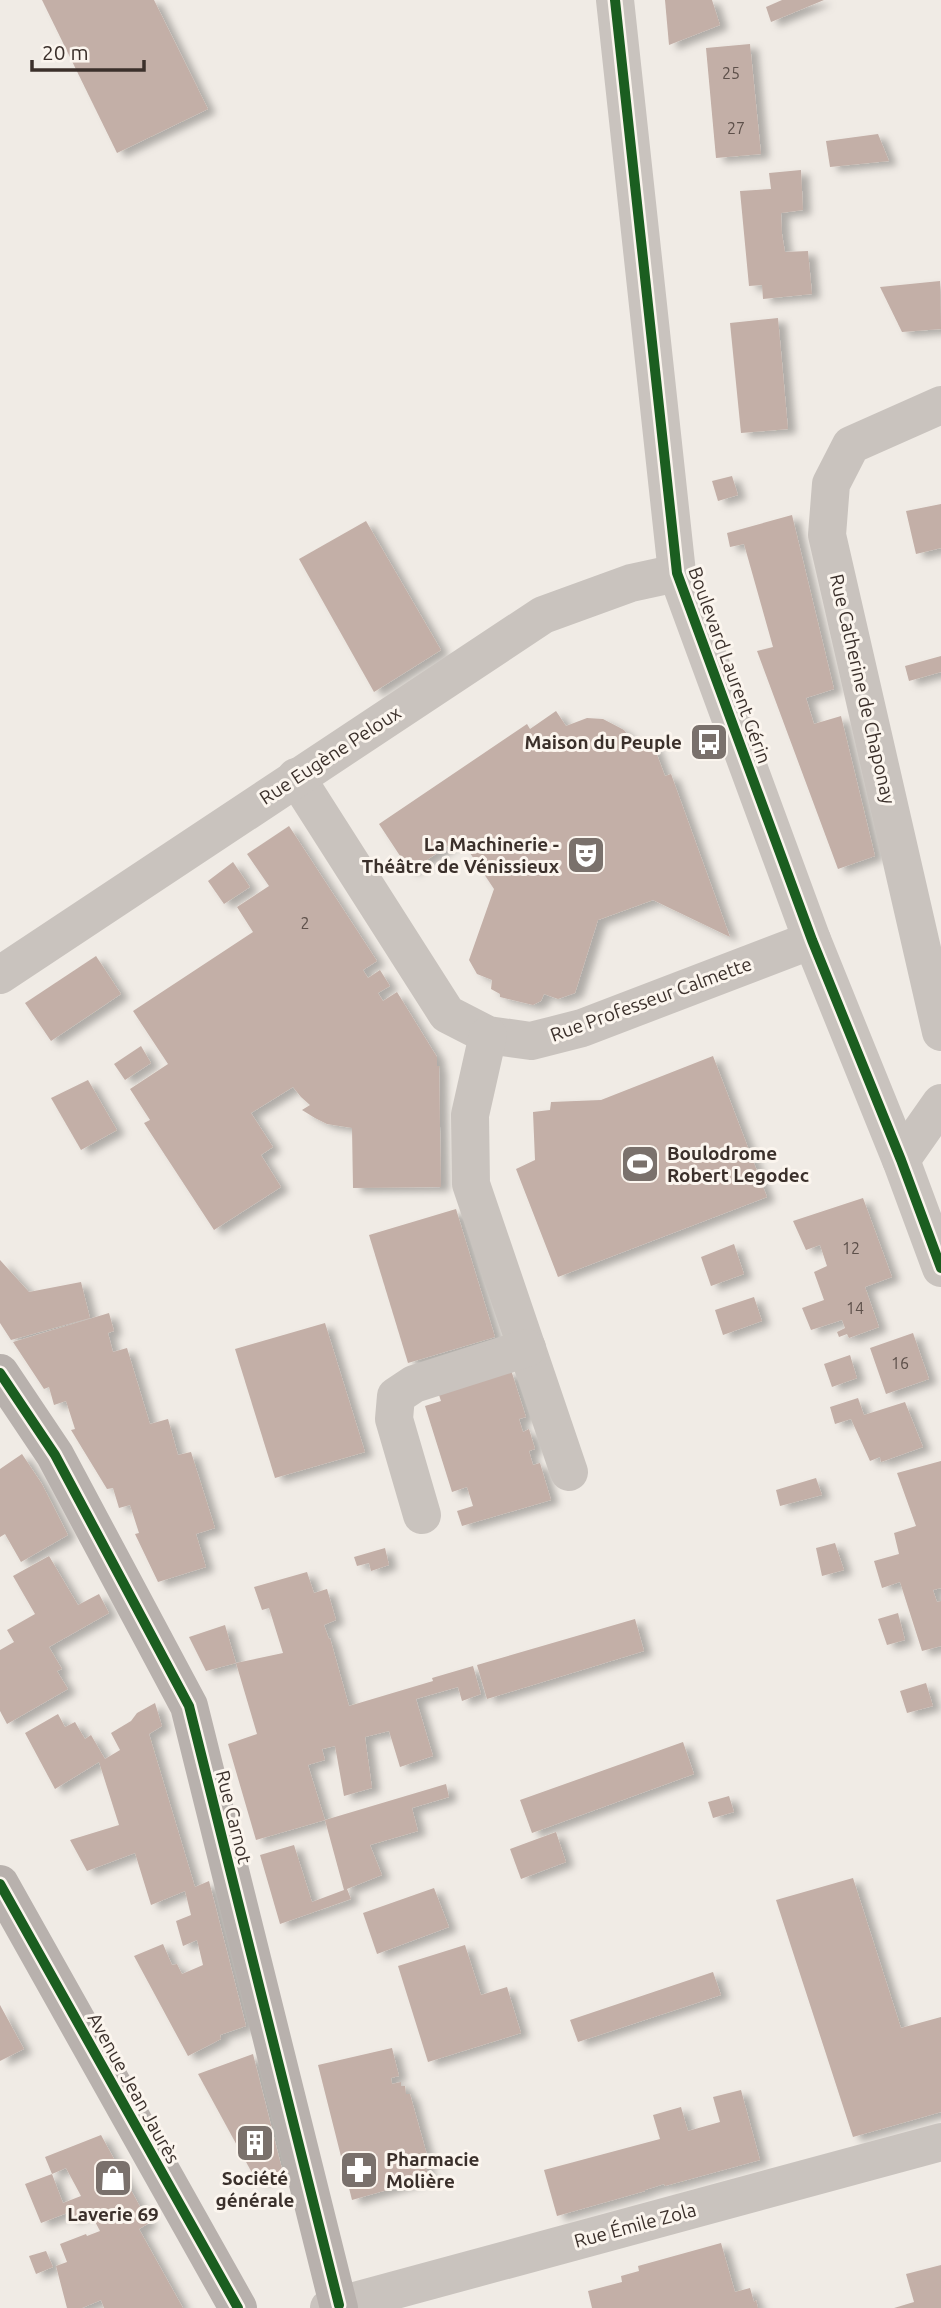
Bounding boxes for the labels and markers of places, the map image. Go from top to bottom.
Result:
bus stop icon: Maison du Peuple [688,721,730,763]
place label: Maison du Peuple [525,731,682,753]
place label: La Machinerie - Théâtre de Vénissieux [362,833,560,877]
theatre icon: La Machinerie - Théâtre de Vénissieux [565,834,607,876]
place label: Boulodrome Robert Legodec [667,1142,809,1186]
sports icon: Boulodrome Robert Legodec [619,1143,661,1185]
building icon: Société générale [234,2122,276,2164]
place label: Pharmacie Molière [386,2148,480,2192]
pharmacy icon: Pharmacie Molière [338,2149,380,2191]
shop icon: Laverie 69 [92,2157,134,2199]
place label: Société générale [216,2167,294,2211]
place label: Laverie 69 [67,2203,159,2225]

